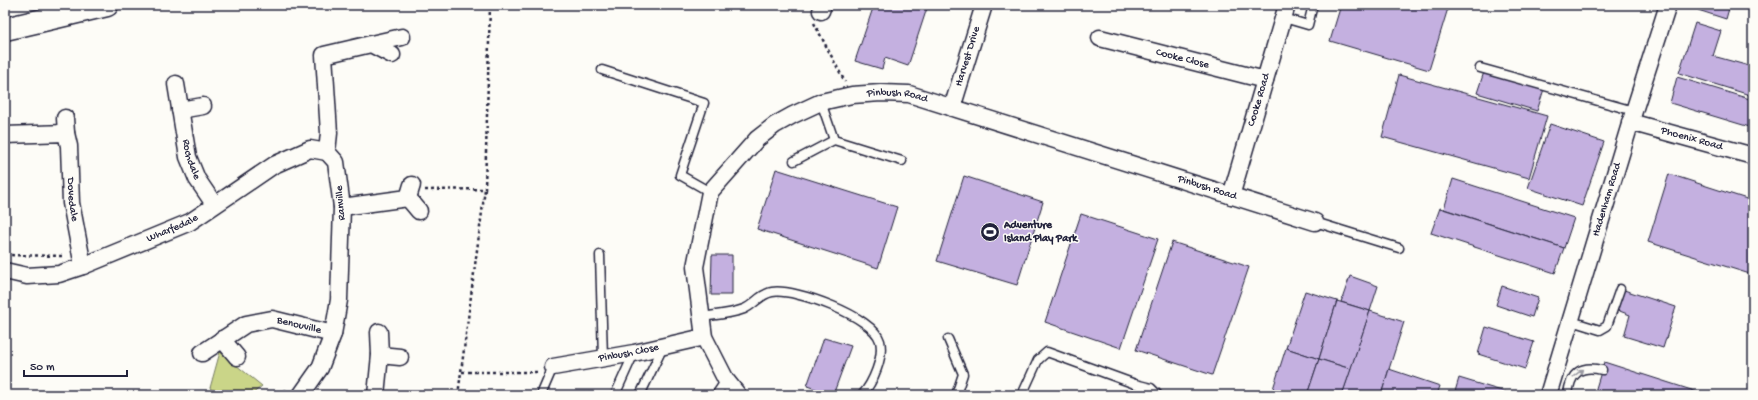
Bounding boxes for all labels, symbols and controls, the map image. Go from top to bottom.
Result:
street label: Harvest Drive [953,25,983,88]
street label: Cooke Close [1154,46,1211,72]
street label: Cooke Road [1246,71,1273,128]
street label: Pinbush Road [865,87,931,106]
street label: Phoenix Road [1659,125,1725,154]
street label: Rochdale [179,138,203,182]
street label: Hadenham Road [1590,160,1624,238]
street label: Pinbush Road [1175,173,1240,203]
street label: Dovedale [64,176,80,223]
street label: Ranville [333,185,348,221]
street label: Wharfedale [145,212,201,245]
place label: Adventure Island Play Park [1003,219,1079,245]
sports icon: Adventure Island Play Park [979,221,1001,243]
street label: Benouville [275,314,323,337]
street label: Pinbush Close [597,341,660,365]
scale bar [24,352,127,378]
text: 50 m [30,361,55,375]
one-way arrow [1573,369,1584,377]

